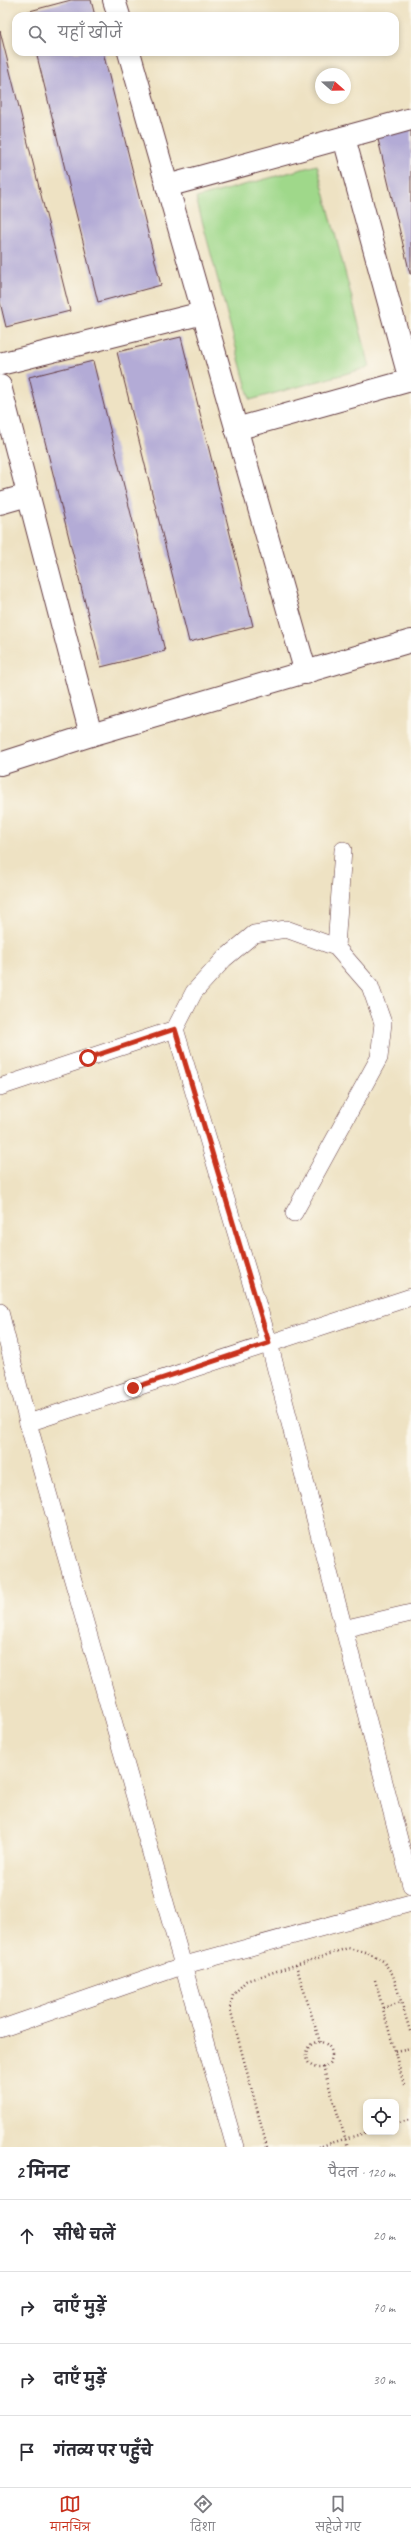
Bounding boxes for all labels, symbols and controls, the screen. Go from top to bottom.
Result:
search box [12,12,399,56]
icon: search [26,23,48,45]
text: यहाँ खोजें [58,24,122,43]
north arrow [315,68,351,104]
route start [79,1049,97,1067]
route end [124,1379,142,1397]
map controls [363,2099,399,2135]
button: locate [363,2099,399,2135]
text: 2 मिनट [16,2162,69,2183]
text: पैदल · 120 m [328,2165,395,2181]
icon: ahead [16,2225,38,2247]
text: सीधे चलें [54,2226,115,2245]
text: 20 m [373,2228,395,2244]
icon: right [16,2297,38,2319]
text: दाएँ मुड़ें [54,2298,106,2317]
text: 70 m [373,2300,395,2316]
icon: right [16,2369,38,2391]
text: दाएँ मुड़ें [54,2370,106,2389]
text: 30 m [373,2372,395,2388]
icon: arrive [16,2441,38,2463]
text: गंतव्य पर पहुँचे [54,2442,152,2461]
tab: मानचित्र [50,2493,90,2539]
tab: दिशा [190,2493,215,2539]
tab: सहेजे गए [315,2493,361,2539]

